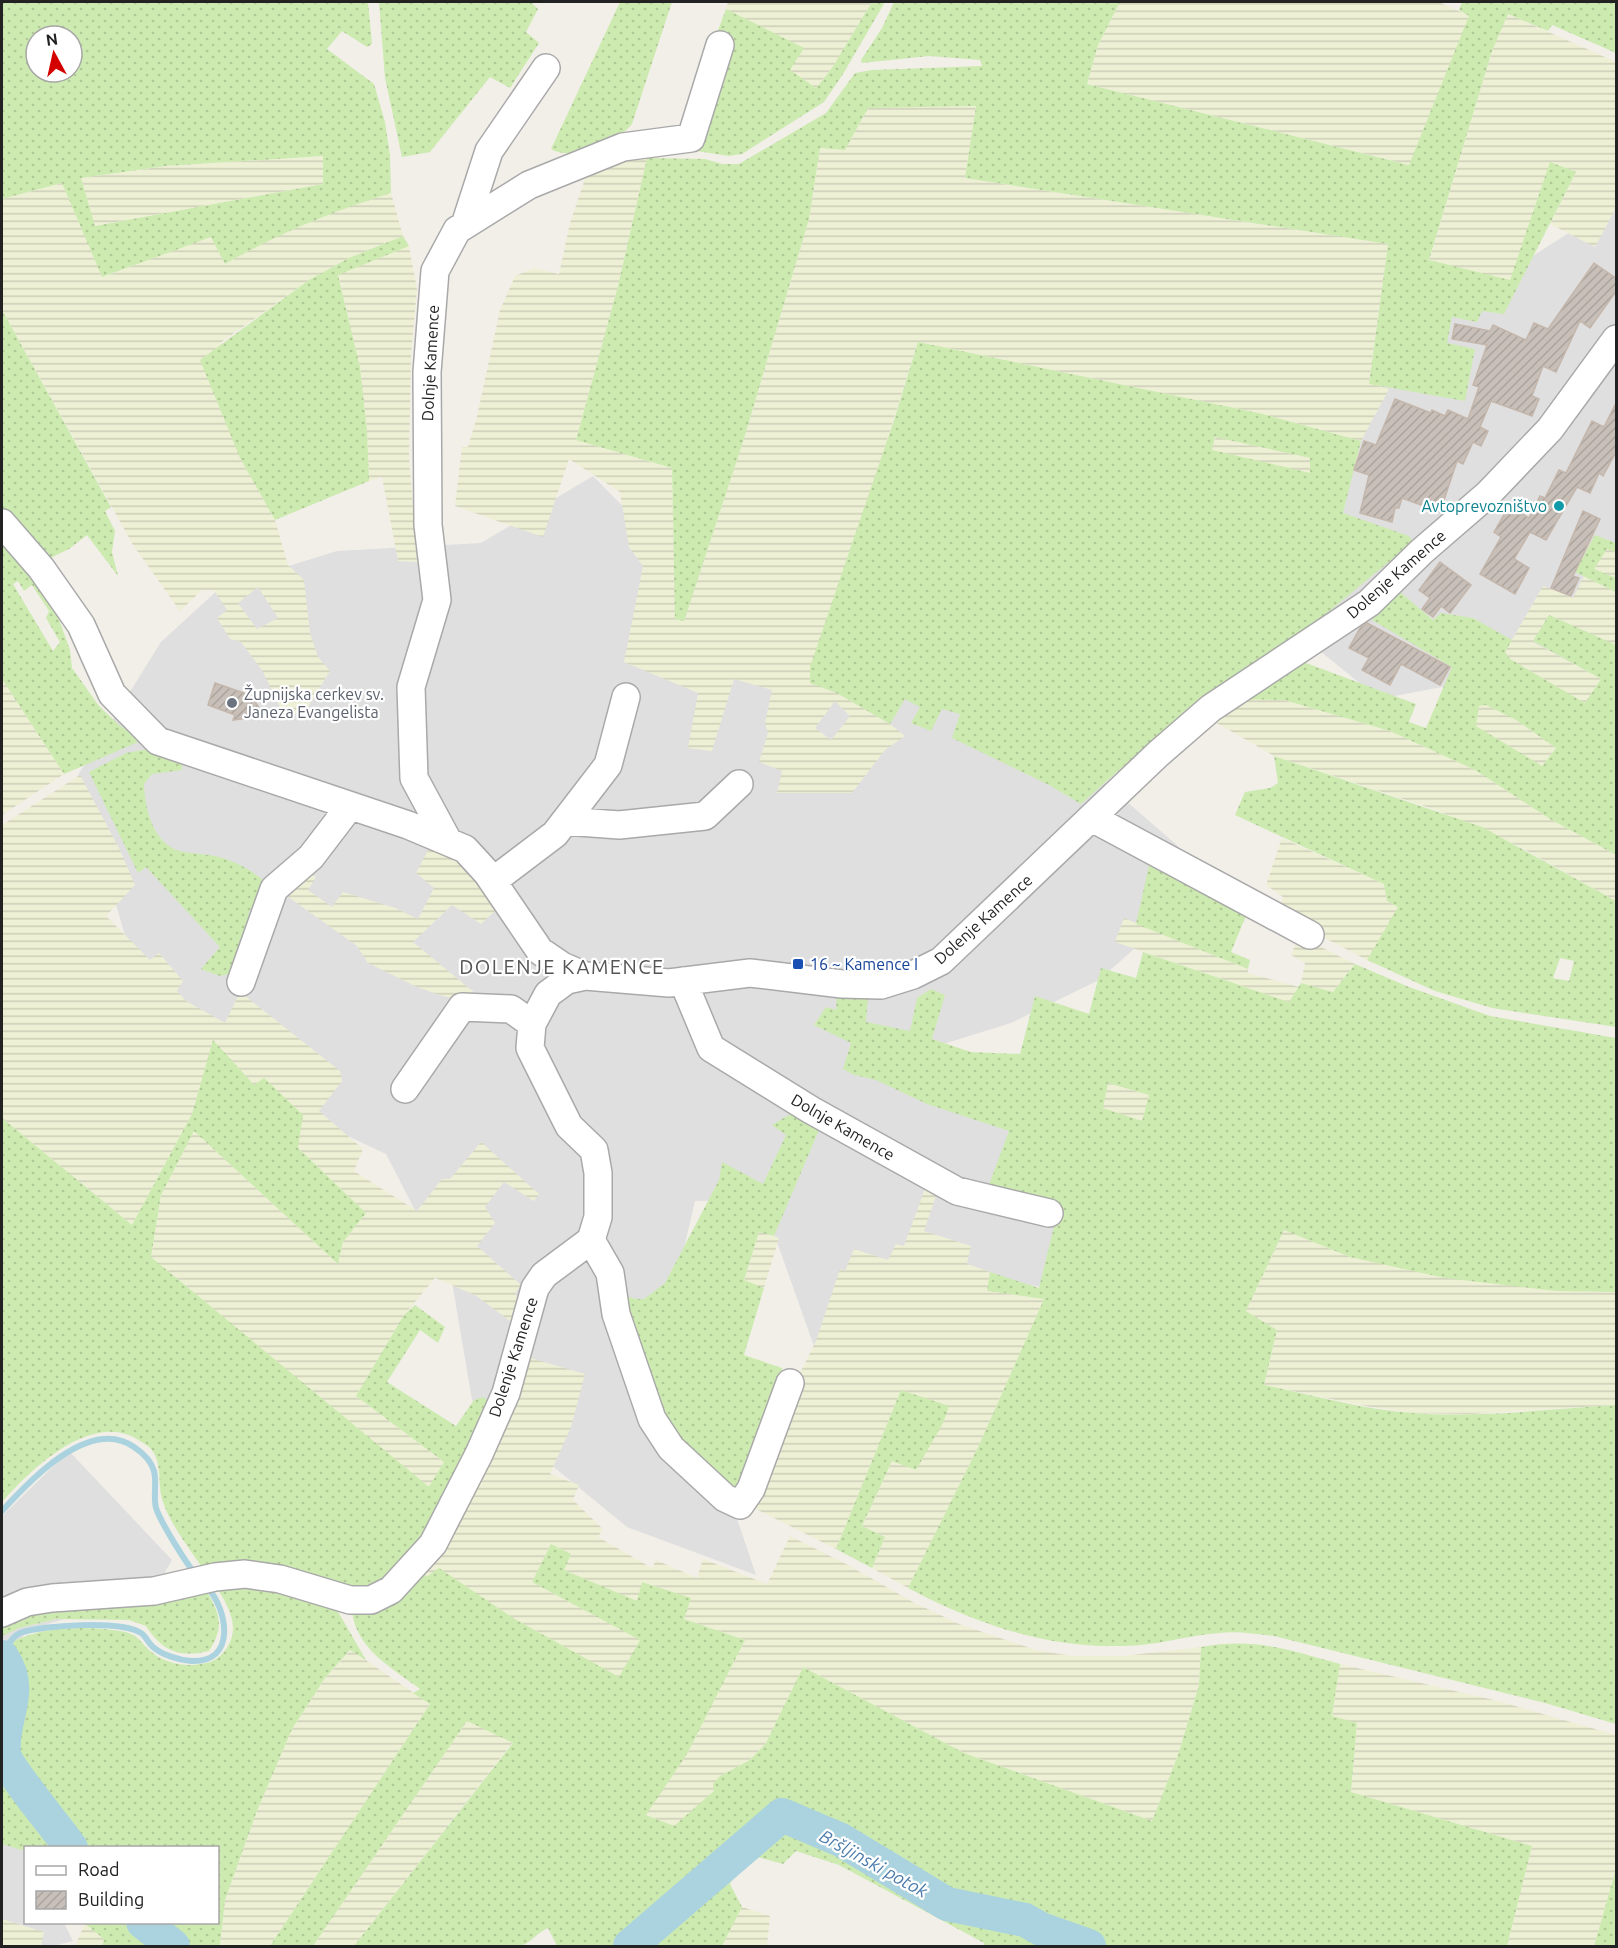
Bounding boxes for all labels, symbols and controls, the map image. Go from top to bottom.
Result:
north arrow [24,24,84,84]
text: N [45,29,59,49]
street label: Dolnje Kamence [418,304,442,422]
place label: Avtoprevozništvo [1421,497,1547,515]
marker: Avtoprevozništvo [1552,499,1566,513]
street label: Dolenje Kamence [1343,526,1449,622]
place label: Župnijska cerkev sv. Janeza Evangelista [244,684,384,721]
marker: Župnijska cerkev sv. Janeza Evangelista [225,696,239,710]
street label: Dolenje Kamence [930,870,1036,968]
district label: DOLENJE KAMENCE [459,955,665,978]
place label: 16 ~ Kamence I [810,955,918,973]
marker: 16 ~ Kamence I [791,957,805,971]
street label: Dolnje Kamence [788,1090,898,1164]
street label: Dolenje Kamence [485,1295,541,1419]
water label: Bršljinski potok [816,1825,932,1901]
legend [24,1846,219,1924]
text: Road [78,1859,120,1879]
text: Building [78,1889,144,1909]

